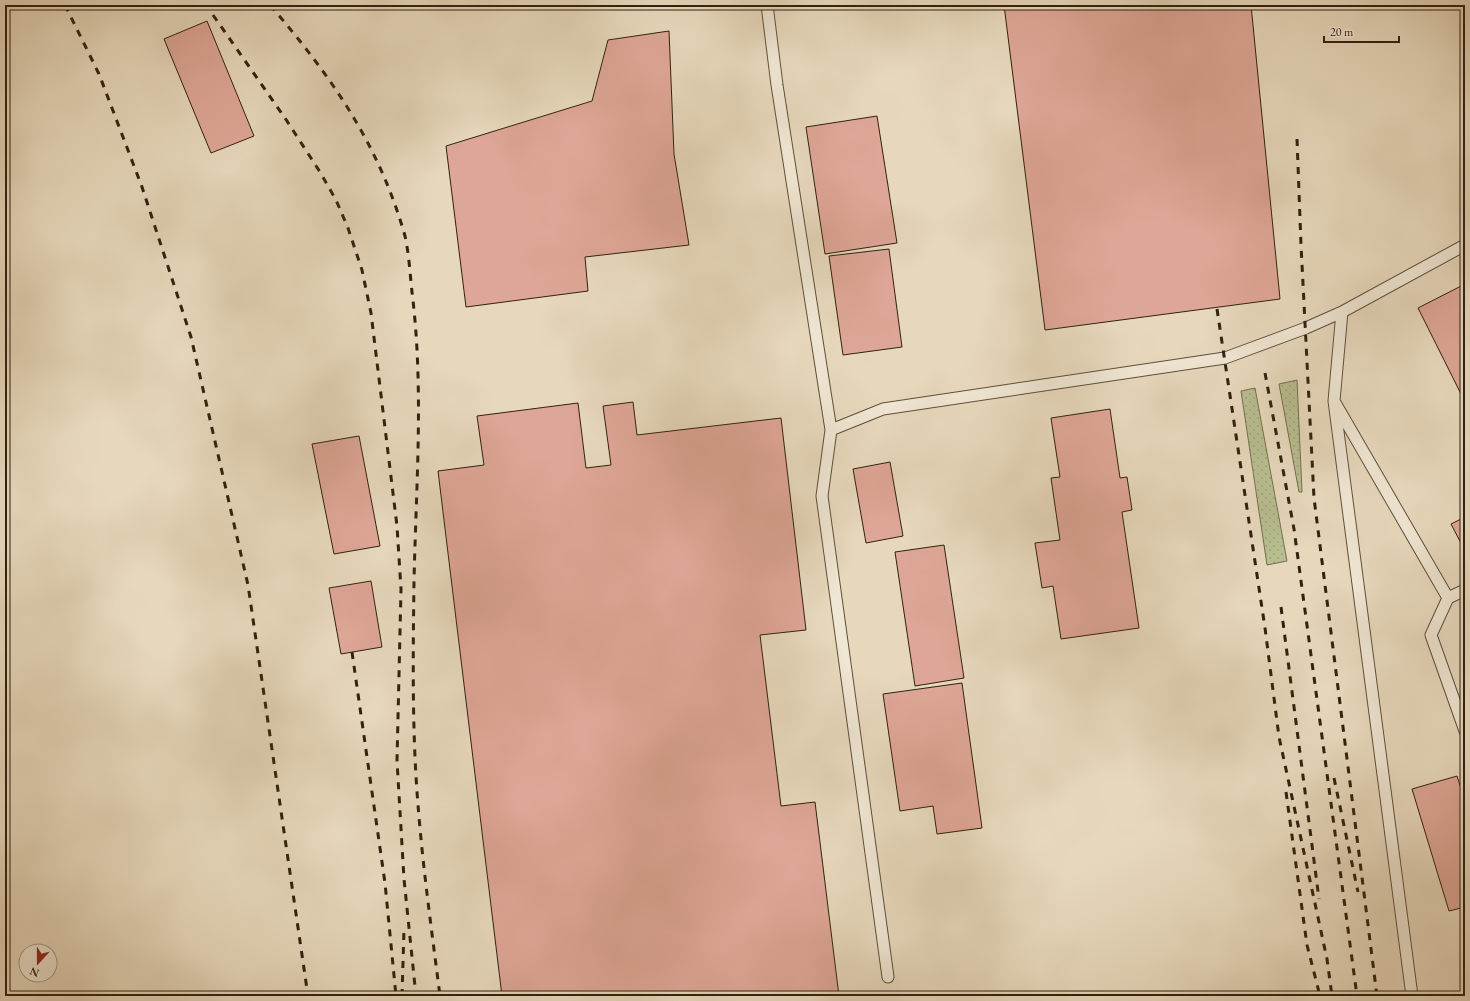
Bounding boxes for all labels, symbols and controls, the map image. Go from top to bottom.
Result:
scale bar [1324,18,1399,44]
text: 20 m [1330,24,1354,40]
north arrow [18,943,58,983]
text: N [28,964,41,980]

